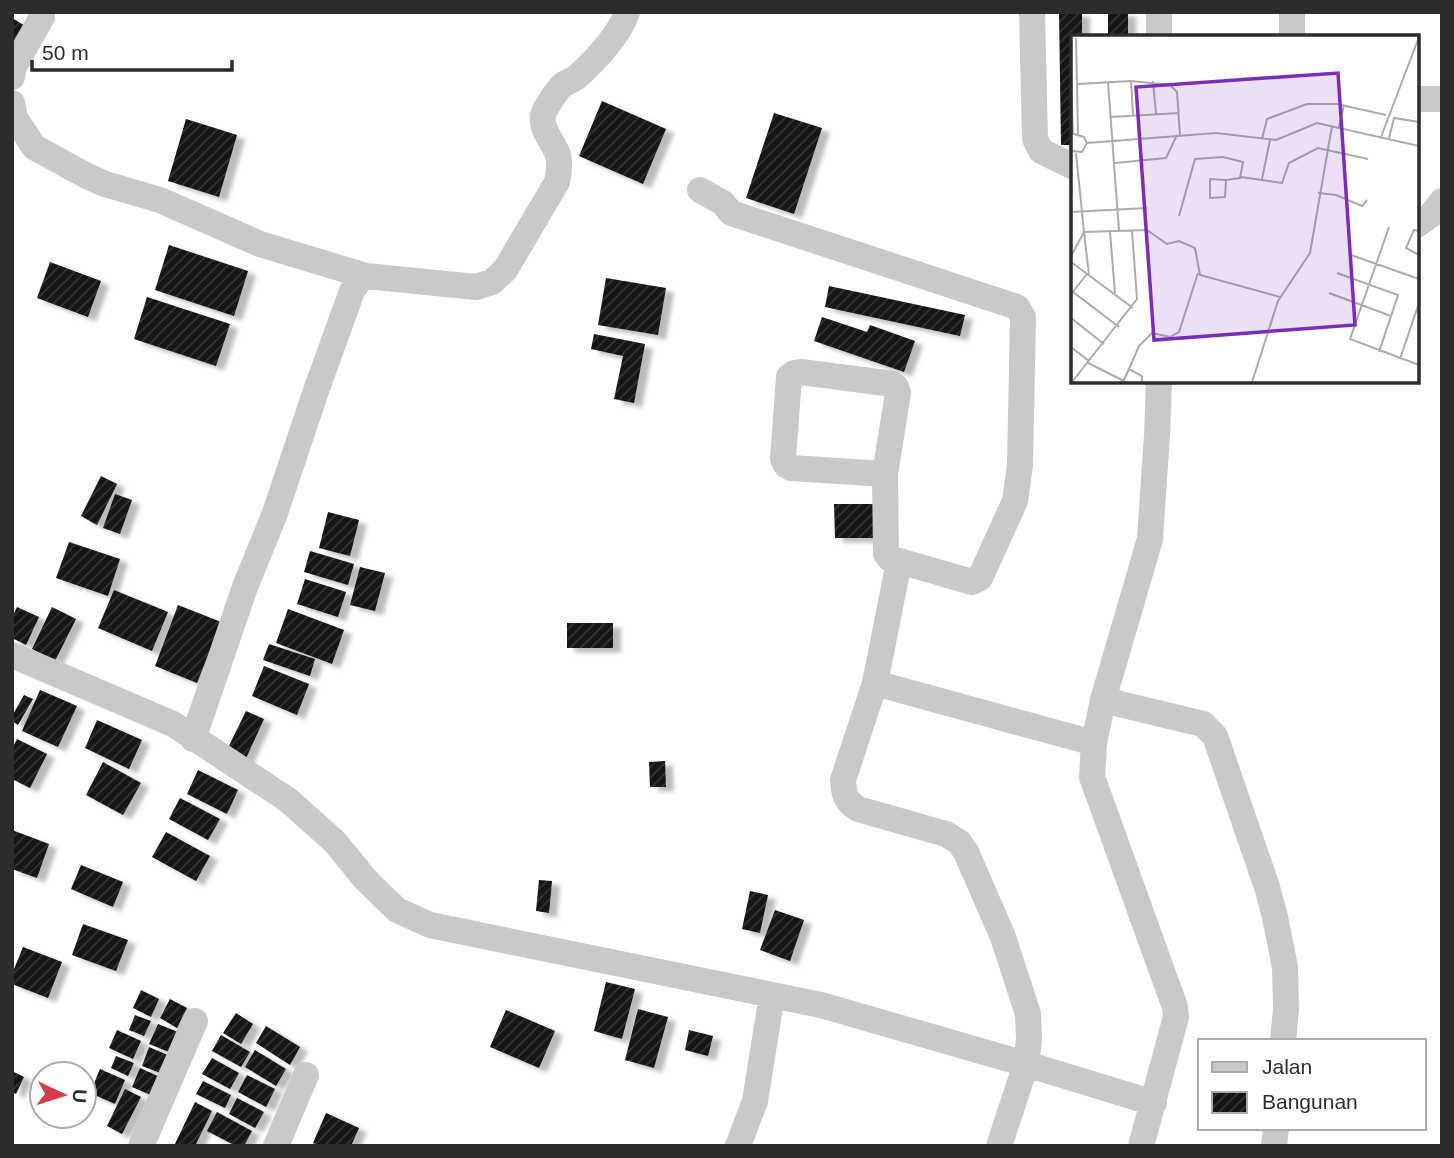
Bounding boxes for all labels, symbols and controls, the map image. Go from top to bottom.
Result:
scale bar [32,28,231,72]
inset map [1071,35,1419,383]
text: 50 m [42,41,89,64]
legend [1198,1039,1426,1130]
text: Jalan [1262,1055,1312,1078]
north arrow [28,1060,98,1130]
text: U [69,1089,90,1104]
text: Bangunan [1262,1090,1358,1113]

